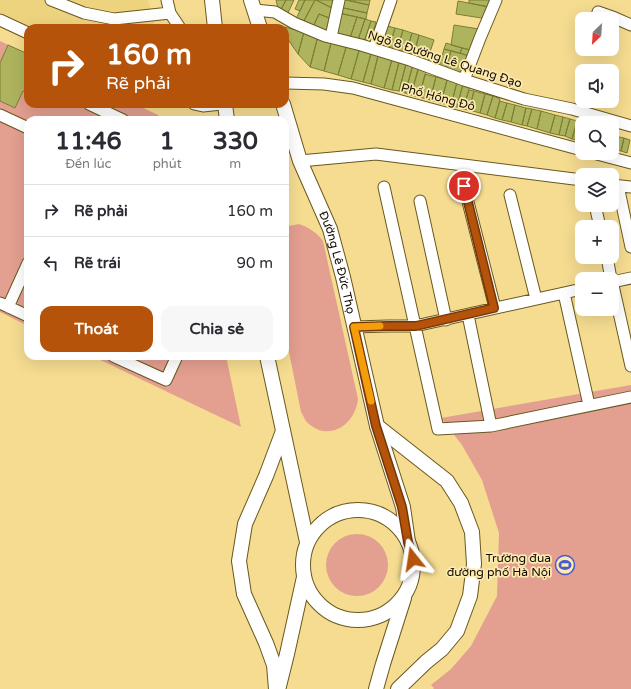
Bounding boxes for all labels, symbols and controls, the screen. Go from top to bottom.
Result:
north arrow [575,12,619,56]
map controls [575,12,619,316]
street label: Ngõ 8 Đường Lê Quang Đạo [366,27,524,91]
text: 160 m [106,38,192,72]
icon: right [40,40,92,92]
button: sound [575,64,619,108]
text: Rẽ phải [106,72,171,94]
street label: Phố Hồng Đô [399,80,477,114]
button: search [575,116,619,160]
text: 11:46 [55,127,122,156]
text: 1 [160,127,175,156]
text: 330 [213,127,258,156]
text: Đến lúc [65,156,111,172]
text: phút [153,156,182,172]
text: m [229,156,241,172]
button: layers [575,168,619,212]
pin [447,169,481,203]
icon: arrive [453,175,475,197]
icon: right [40,200,62,222]
text: Rẽ phải [74,202,128,220]
text: 160 m [227,202,273,220]
street label: Đường Lê Đức Thọ [316,209,358,315]
button: + [575,220,619,264]
icon: left [40,252,62,274]
text: Rẽ trái [74,254,121,272]
text: 90 m [236,254,273,272]
button: − [575,272,619,316]
button: Thoát [40,306,153,352]
button: Chia sẻ [161,306,273,352]
position arrow [392,538,434,580]
place label: Trường đua đường phố Hà Nội [447,551,551,579]
sports icon: Trường đua đường phố Hà Nội [554,554,576,576]

